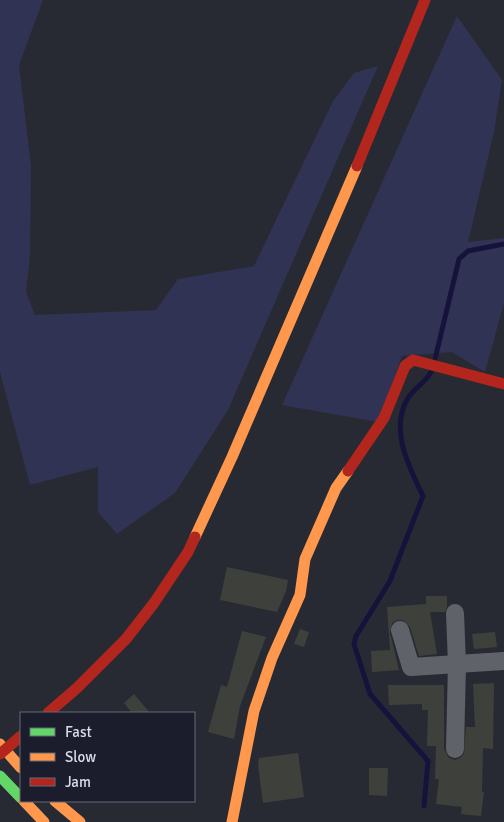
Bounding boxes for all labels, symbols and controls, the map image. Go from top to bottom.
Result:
legend [20,712,195,802]
text: Fast [65,723,92,741]
text: Slow [65,748,96,766]
text: Jam [65,773,91,791]

